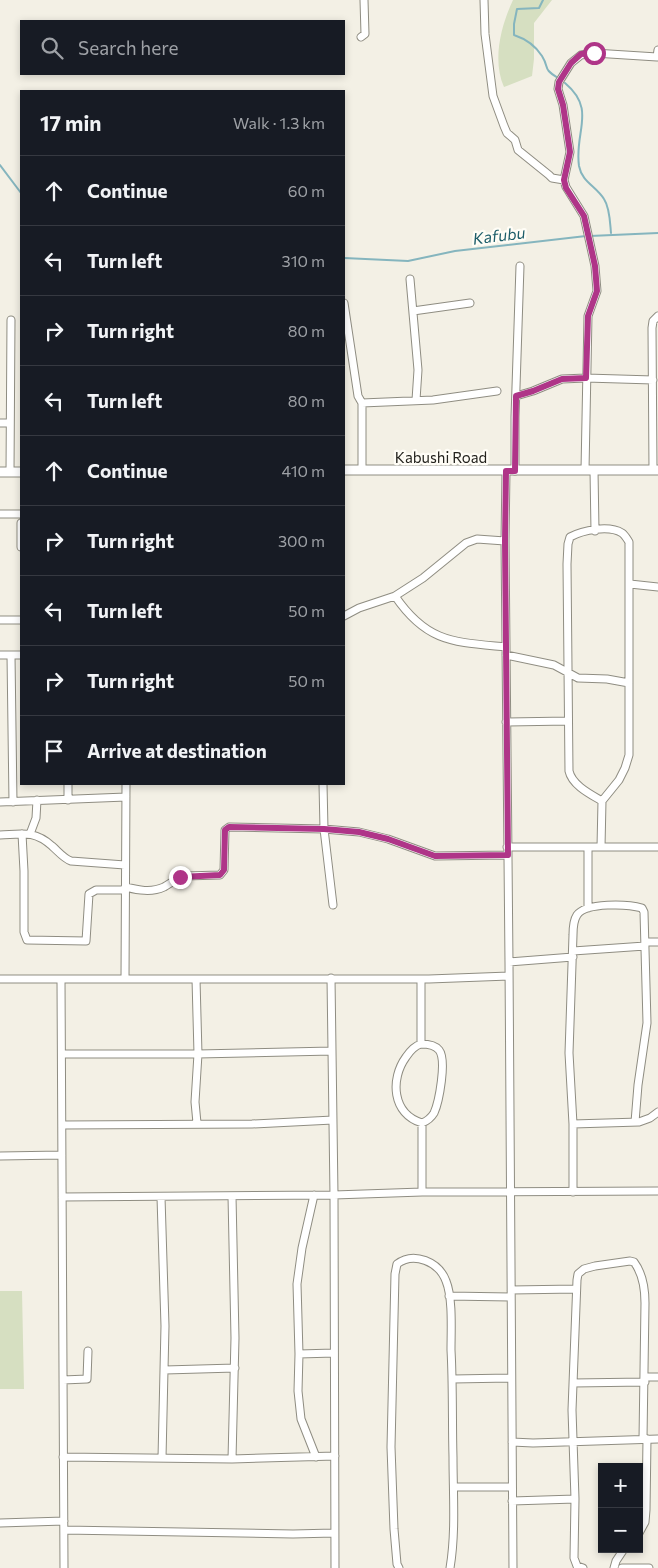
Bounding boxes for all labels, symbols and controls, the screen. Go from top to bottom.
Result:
search box [20,20,345,75]
icon: search [38,34,66,62]
text: Search here [78,36,178,59]
route start [583,42,606,65]
text: 17 min [40,110,101,135]
text: Walk · 1.3 km [233,113,325,132]
icon: ahead [40,177,68,205]
text: Continue [87,179,167,202]
text: 60 m [288,181,325,200]
water label: Kafubu [472,222,526,248]
icon: left [40,247,68,275]
text: Turn left [87,249,162,272]
text: 310 m [282,251,325,270]
icon: right [40,317,68,345]
text: Turn right [87,319,174,342]
text: 80 m [288,321,325,340]
icon: left [40,387,68,415]
text: Turn left [87,389,162,412]
text: 80 m [288,391,325,410]
street label: Kabushi Road [395,448,487,466]
icon: ahead [40,457,68,485]
text: Continue [87,459,167,482]
text: 410 m [282,461,325,480]
icon: right [40,527,68,555]
text: Turn right [87,529,174,552]
text: 300 m [278,531,325,550]
icon: left [40,597,68,625]
text: Turn left [87,599,162,622]
text: 50 m [288,601,325,620]
icon: right [40,667,68,695]
text: Turn right [87,669,174,692]
text: 50 m [288,671,325,690]
icon: arrive [40,737,68,765]
text: Arrive at destination [87,739,267,762]
route end [169,866,192,889]
map controls [598,1463,643,1553]
button: + [598,1463,643,1508]
button: − [598,1508,643,1553]

